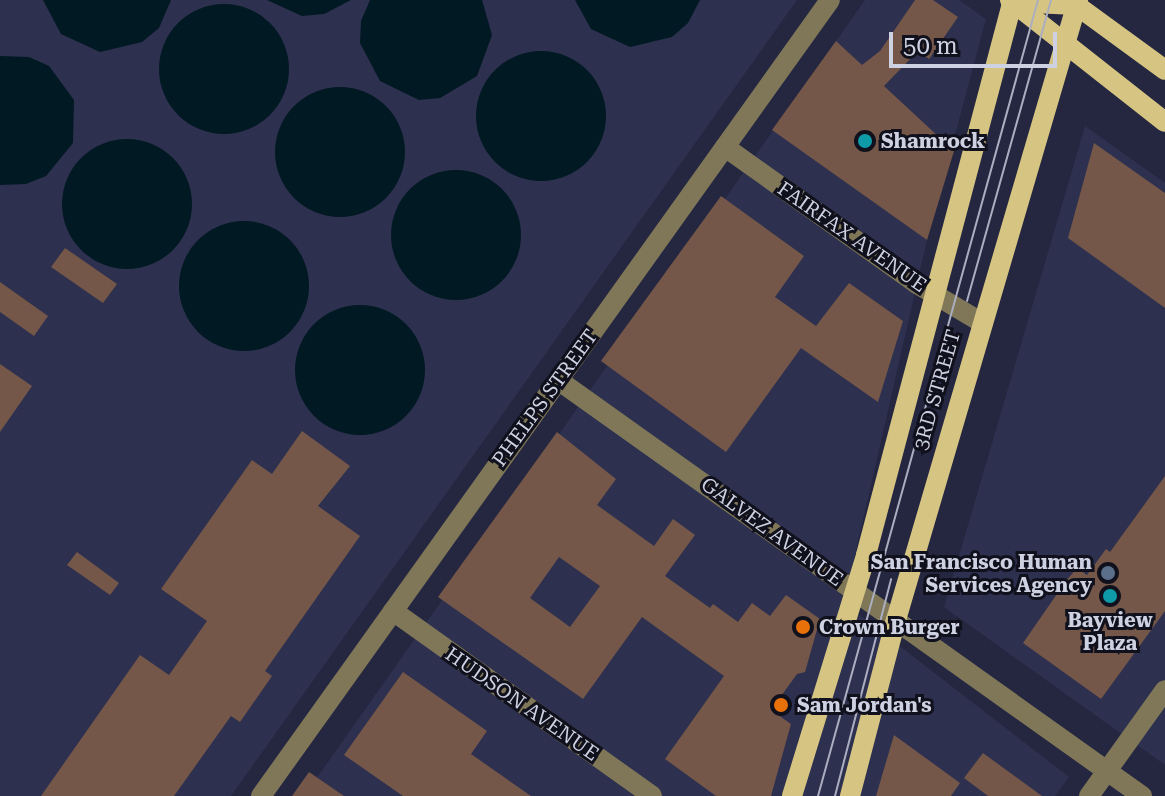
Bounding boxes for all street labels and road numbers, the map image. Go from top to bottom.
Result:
street label: FAIRFAX AVENUE [773,177,931,297]
street label: PHELPS STREET [487,325,603,471]
street label: 3RD STREET [908,327,966,453]
street label: GALVEZ AVENUE [696,472,848,592]
street label: HUDSON AVENUE [441,642,603,766]

